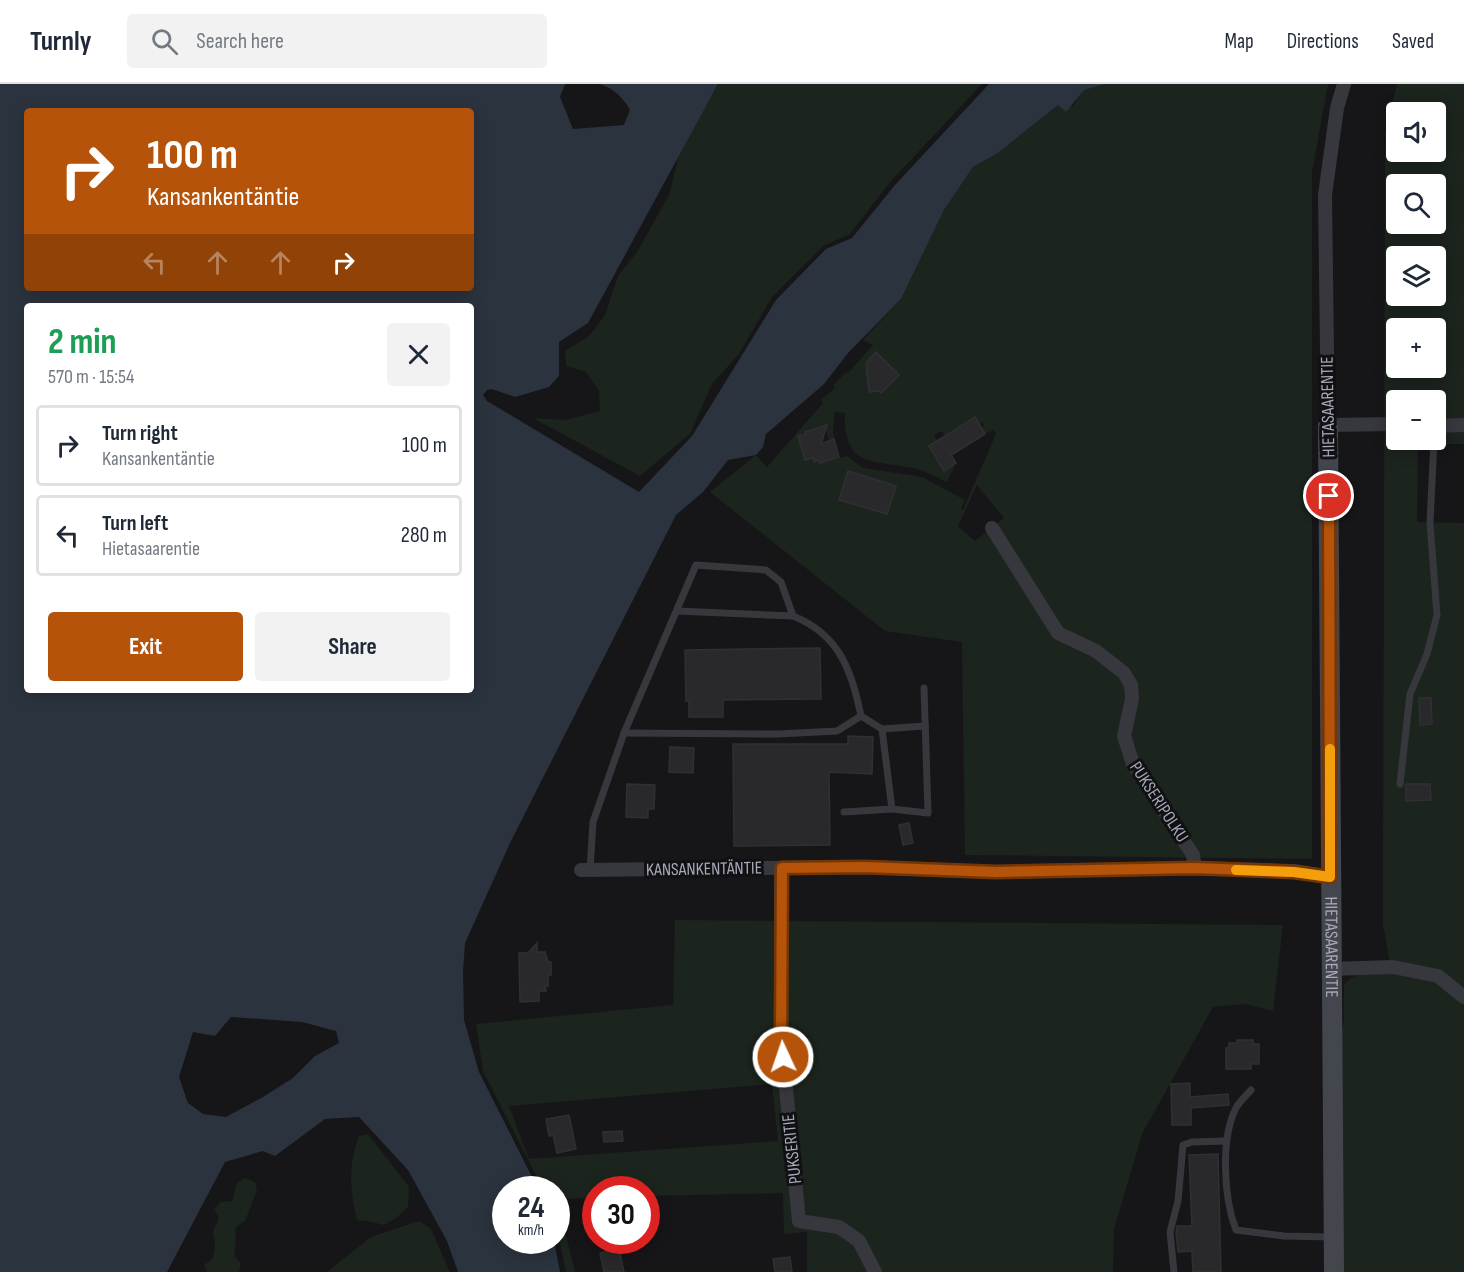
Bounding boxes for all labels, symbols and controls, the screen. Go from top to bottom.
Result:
search box [127,14,547,68]
text: Turnly [30,25,91,58]
icon: search [148,25,181,58]
text: Search here [196,28,284,55]
text: Map [1224,29,1254,54]
text: Directions [1287,29,1359,54]
text: Saved [1392,29,1434,54]
map controls [1386,102,1446,450]
button: sound [1386,102,1446,162]
text: 100 m [147,130,238,181]
icon: right [48,132,126,210]
button: search [1386,174,1446,234]
text: Kansankentäntie [147,181,299,213]
icon: left [138,246,171,279]
icon: ahead [201,246,234,279]
icon: ahead [264,246,297,279]
icon: right [327,246,360,279]
button: layers [1386,246,1446,306]
button: + [1386,318,1446,378]
text: 2 min [48,321,117,364]
button: close [387,323,450,386]
street label: HIETASAARENTIE [1317,356,1339,458]
text: 570 m · 15:54 [48,365,134,389]
button: − [1386,390,1446,450]
text: Turn right [102,420,178,447]
icon: right [51,429,84,462]
text: 100 m [402,432,447,459]
text: Kansankentäntie [102,447,215,471]
pin [1303,470,1354,521]
icon: arrive [1312,479,1345,512]
text: Turn left [102,510,168,537]
icon: left [51,519,84,552]
text: 280 m [401,522,447,549]
text: Hietasaarentie [102,537,200,561]
button: Exit [48,612,243,681]
button: Share [255,612,450,681]
street label: PUKSERIPOLKU [1125,758,1193,846]
street label: KANSANKENTÄNTIE [646,857,762,881]
street label: HIETASAARENTIE [1321,896,1343,998]
position arrow [751,1025,815,1089]
street label: PUKSERITIE [778,1113,806,1185]
speed limit sign: 30 [582,1176,660,1254]
text: 24 [518,1190,544,1226]
text: km/h [518,1221,544,1240]

